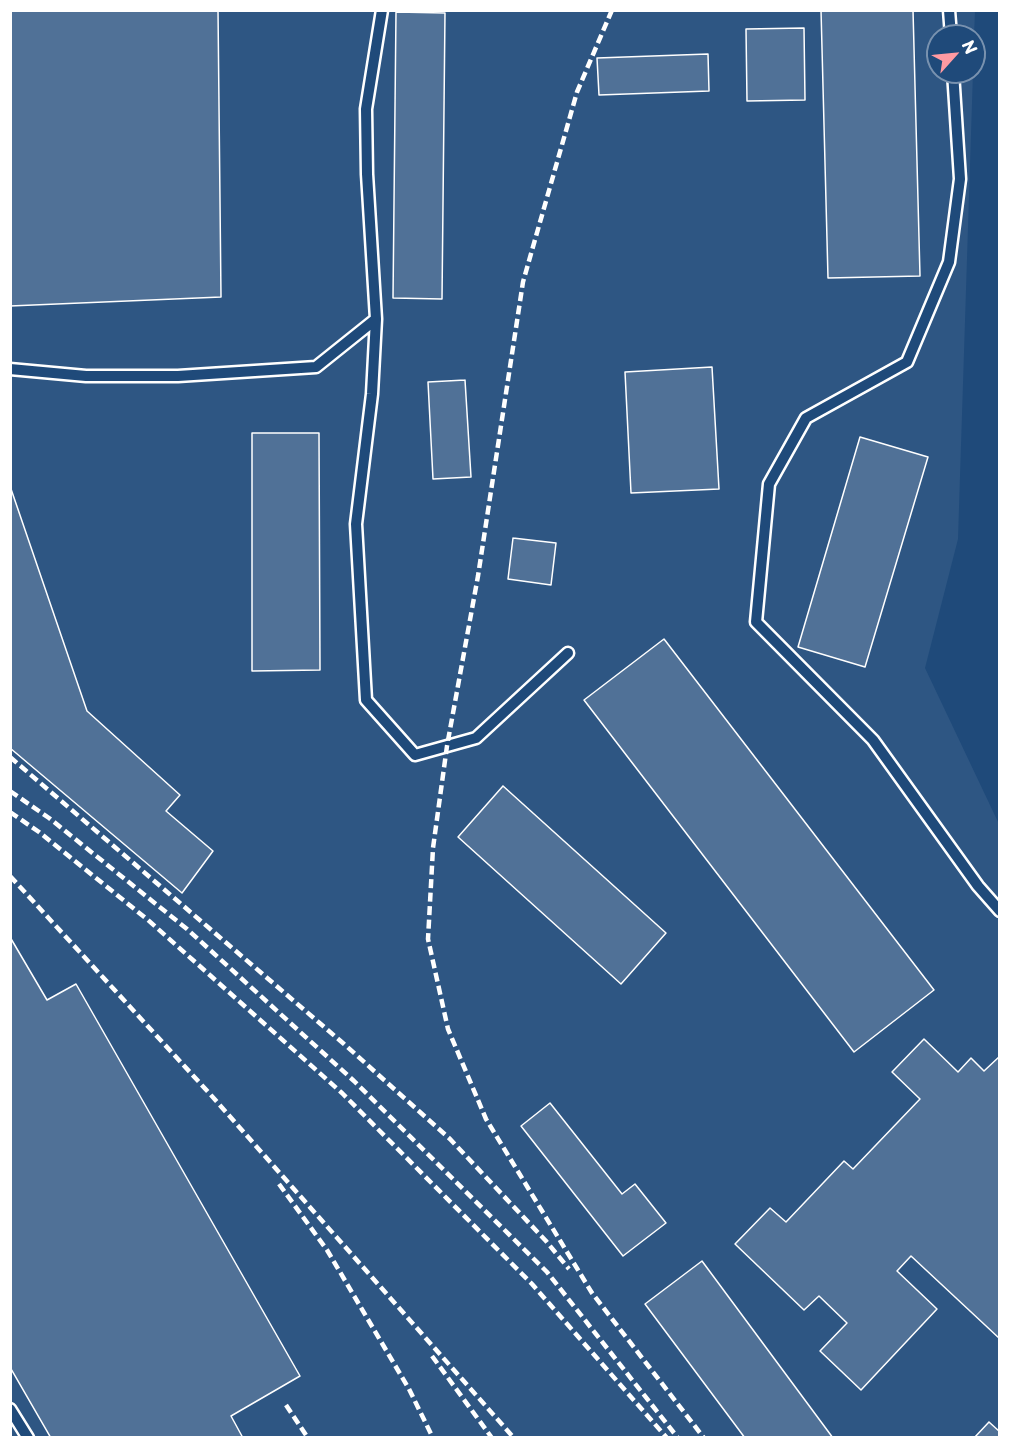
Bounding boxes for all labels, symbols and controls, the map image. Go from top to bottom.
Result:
north arrow [926,24,986,84]
text: N [957,36,984,58]

